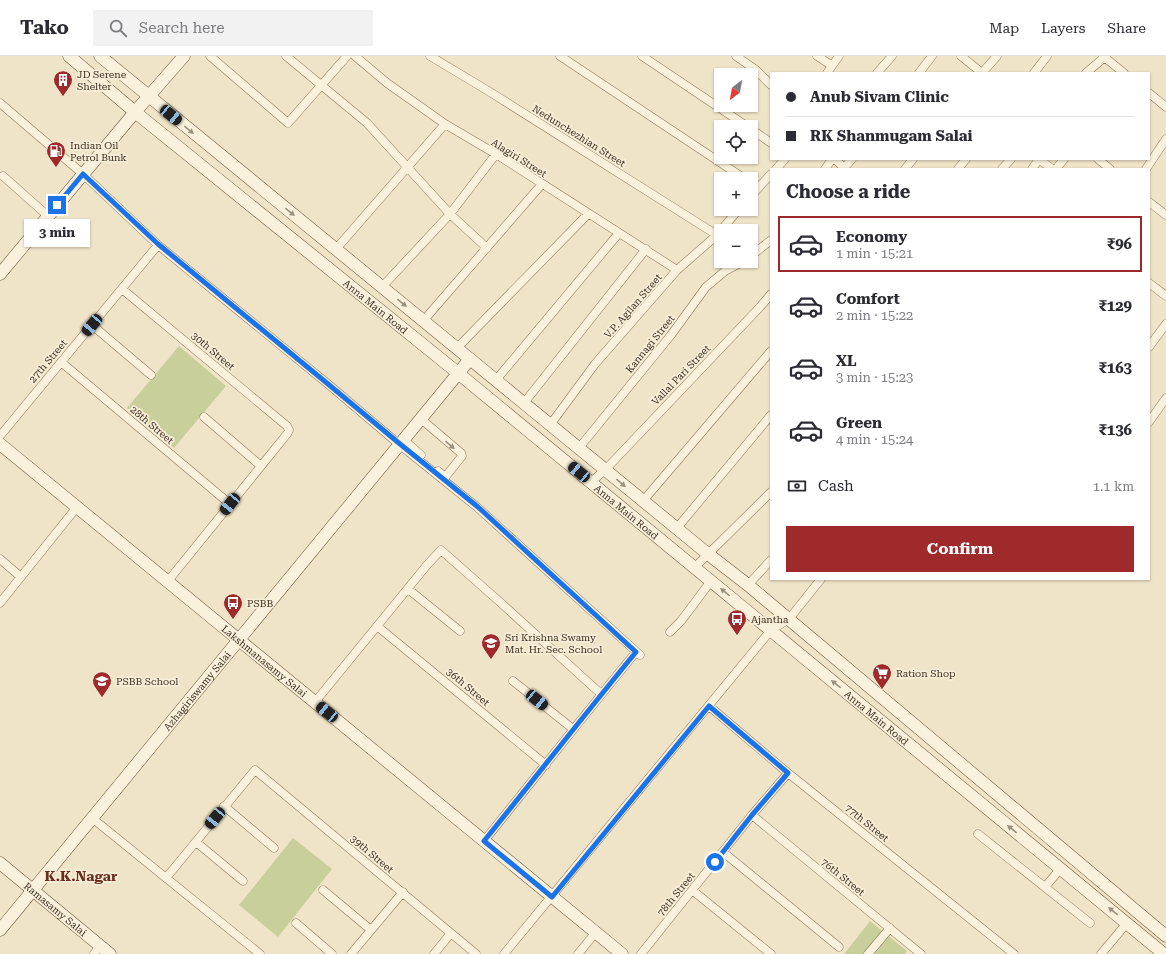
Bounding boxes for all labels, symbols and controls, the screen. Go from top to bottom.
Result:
search box [93,10,373,46]
text: Tako [20,16,69,39]
icon: search [107,17,129,39]
text: Search here [139,19,225,37]
text: Map [989,20,1019,36]
text: Layers [1041,20,1085,36]
text: Share [1107,20,1146,36]
north arrow [714,68,758,112]
map controls [714,68,758,268]
building icon: JD Serene Shelter [52,69,74,97]
place label: JD Serene Shelter [77,69,127,92]
text: Anub Sivam Clinic [810,88,949,106]
car [158,103,184,127]
street label: Nedunchezhian Street [531,103,628,169]
button: locate [714,120,758,164]
one-way arrow [184,125,195,134]
text: RK Shanmugam Salai [810,127,973,145]
street label: Alagiri Street [489,137,549,180]
fuel station icon: Indian Oil Petrol Bunk [45,140,67,168]
place label: Indian Oil Petrol Bunk [70,140,127,163]
button: + [714,172,758,216]
text: Choose a ride [786,181,910,202]
route end [48,196,66,214]
one-way arrow [285,207,296,216]
callout: 3 min [24,219,90,247]
button: − [714,224,758,268]
text: 3 min [39,225,75,240]
icon: car [788,226,824,262]
text: Economy [836,228,907,246]
text: ₹96 [1107,235,1132,253]
text: 1 min · 15:21 [836,246,913,261]
street label: V.P. Agilan Street [602,271,664,340]
street label: Anna Main Road [341,277,411,336]
icon: car [788,288,824,324]
text: Comfort [836,290,900,308]
text: ₹129 [1098,297,1132,315]
one-way arrow [396,298,407,307]
text: 2 min · 15:22 [836,308,913,323]
car [80,312,104,338]
street label: Kannagi Street [623,313,677,375]
street label: 30th Street [189,330,237,372]
street label: 27th Street [27,337,69,385]
street label: Vallal Pari Street [650,343,713,407]
icon: car [788,350,824,386]
text: XL [836,352,857,370]
text: ₹163 [1098,359,1132,377]
text: 3 min · 15:23 [836,370,913,385]
street label: 28th Street [128,404,176,446]
icon: car [788,412,824,448]
text: Green [836,414,882,432]
text: ₹136 [1098,421,1132,439]
text: 4 min · 15:24 [836,432,913,447]
one-way arrow [445,440,456,449]
car [566,460,592,484]
icon: cash [786,475,808,497]
text: Cash [818,477,854,495]
one-way arrow [616,478,627,487]
text: 1.1 km [1093,479,1134,494]
street label: Anna Main Road [592,482,661,542]
car [218,491,242,517]
button: Confirm [786,526,1134,572]
one-way arrow [720,588,730,597]
bus stop icon: PSBB [222,592,244,620]
place label: PSBB [247,598,273,609]
bus stop icon: Ajantha [726,608,748,636]
place label: Ajantha [751,614,789,625]
street label: Lakshmanasamy Salai [220,623,309,699]
school or university icon: Sri Krishna Swamy Mat. Hr. Sec. School [480,632,502,660]
place label: Sri Krishna Swamy Mat. Hr. Sec. School [505,632,602,655]
street label: Azhagiriswamy Salai [161,649,233,732]
supermarket icon: Ration Shop [871,662,893,690]
street label: 36th Street [444,666,492,708]
place label: Ration Shop [896,668,956,679]
school or university icon: PSBB School [91,670,113,698]
place label: PSBB School [116,676,178,687]
one-way arrow [831,679,842,688]
car [524,688,550,712]
street label: Anna Main Road [842,688,911,747]
car [314,700,340,724]
street label: 77th Street [843,802,891,844]
car [203,805,227,831]
one-way arrow [1007,824,1018,833]
street label: 39th Street [348,833,396,875]
route start [706,853,724,871]
street label: 76th Street [819,856,867,898]
district label: K.K.Nagar [45,868,118,884]
street label: 78th Street [655,870,697,918]
street label: Ramasamy Salai [22,880,89,938]
one-way arrow [1108,907,1118,916]

